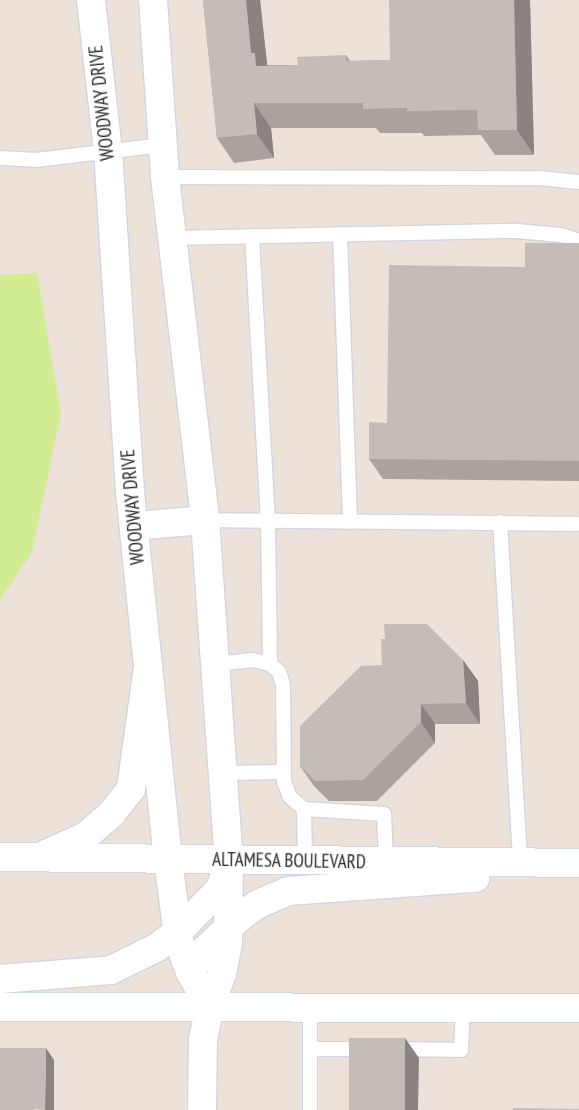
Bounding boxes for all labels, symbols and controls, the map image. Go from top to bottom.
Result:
street label: WOODWAY DRIVE [85,44,119,162]
street label: WOODWAY DRIVE [117,448,149,566]
street label: ALTAMESA BOULEVARD [212,848,366,874]

